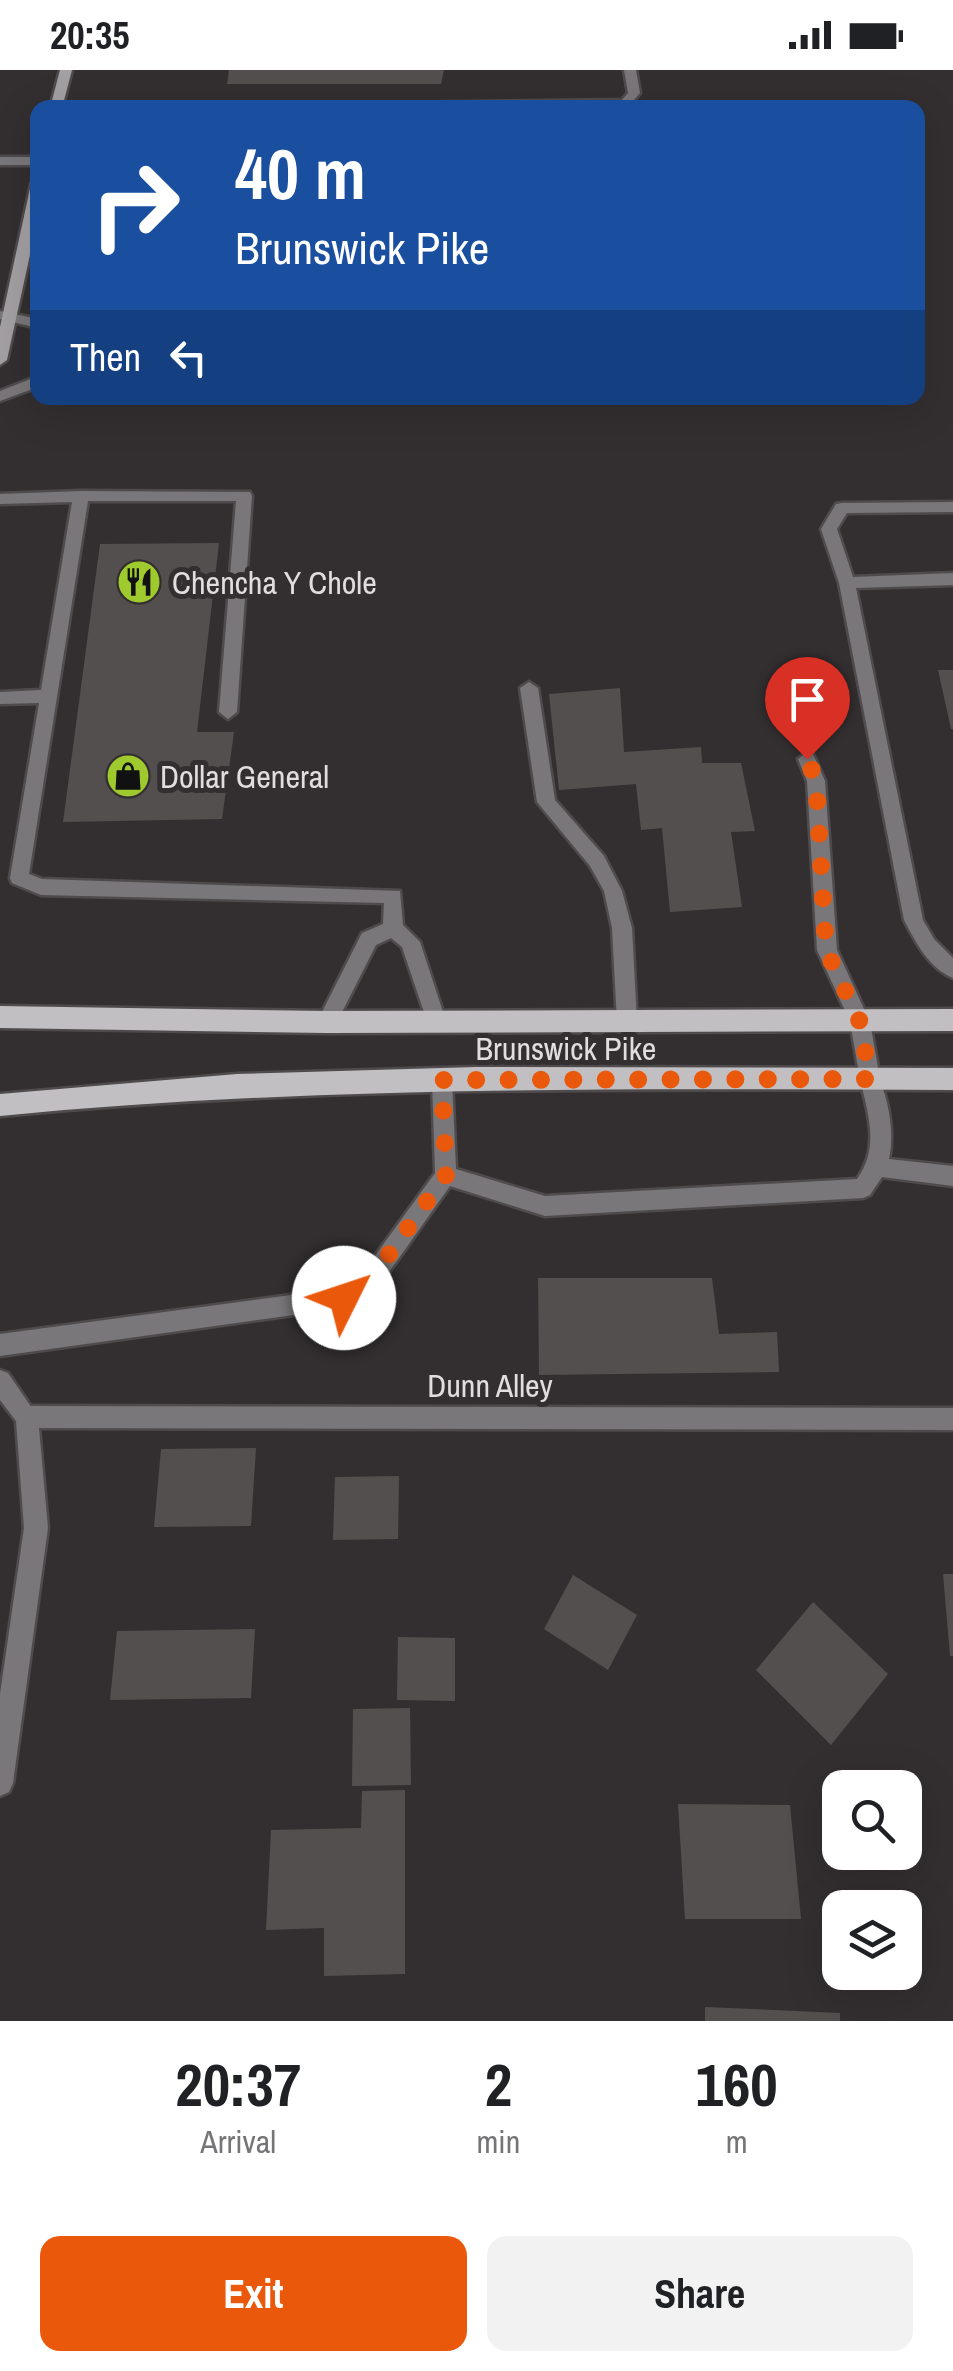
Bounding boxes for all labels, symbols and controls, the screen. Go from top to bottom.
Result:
text: 20:35 [50,10,130,61]
text: 40 m [235,127,366,221]
icon: right [70,140,200,270]
text: Brunswick Pike [235,217,489,278]
icon: left [161,330,216,385]
text: Then [70,332,141,383]
restaurant icon: Chencha Y Chole [116,559,162,605]
place label: Chencha Y Chole [172,561,377,604]
pin [765,657,850,760]
icon: arrive [780,672,835,727]
shop icon: Dollar General [105,753,151,799]
place label: Dollar General [160,755,329,798]
street label: Brunswick Pike [476,1027,656,1070]
position arrow [292,1246,396,1350]
street label: Dunn Alley [427,1364,553,1407]
map controls [822,1770,922,1990]
button: search [822,1770,922,1870]
button: layers [822,1890,922,1990]
text: 20:37 [175,2044,301,2125]
text: 2 [485,2044,512,2125]
text: 160 [696,2044,778,2125]
text: Arrival [200,2120,276,2163]
text: min [476,2120,520,2163]
text: m [726,2120,748,2163]
button: Exit [40,2236,467,2351]
button: Share [487,2236,913,2351]

